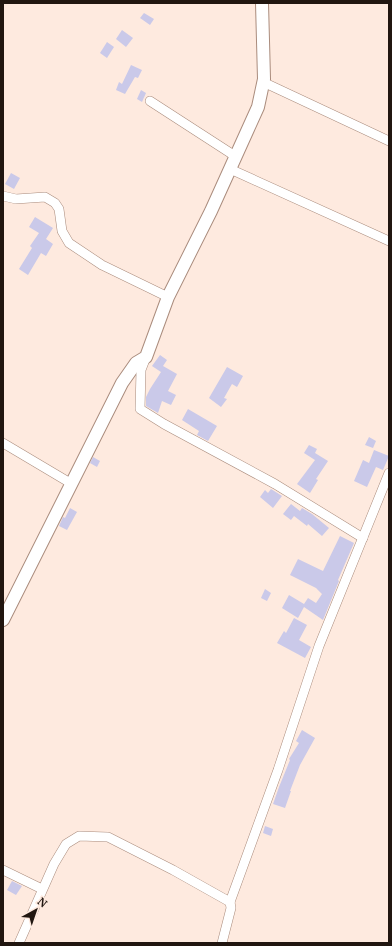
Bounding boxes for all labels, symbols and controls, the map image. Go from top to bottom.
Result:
north arrow [16,890,56,930]
text: N [35,894,51,911]

